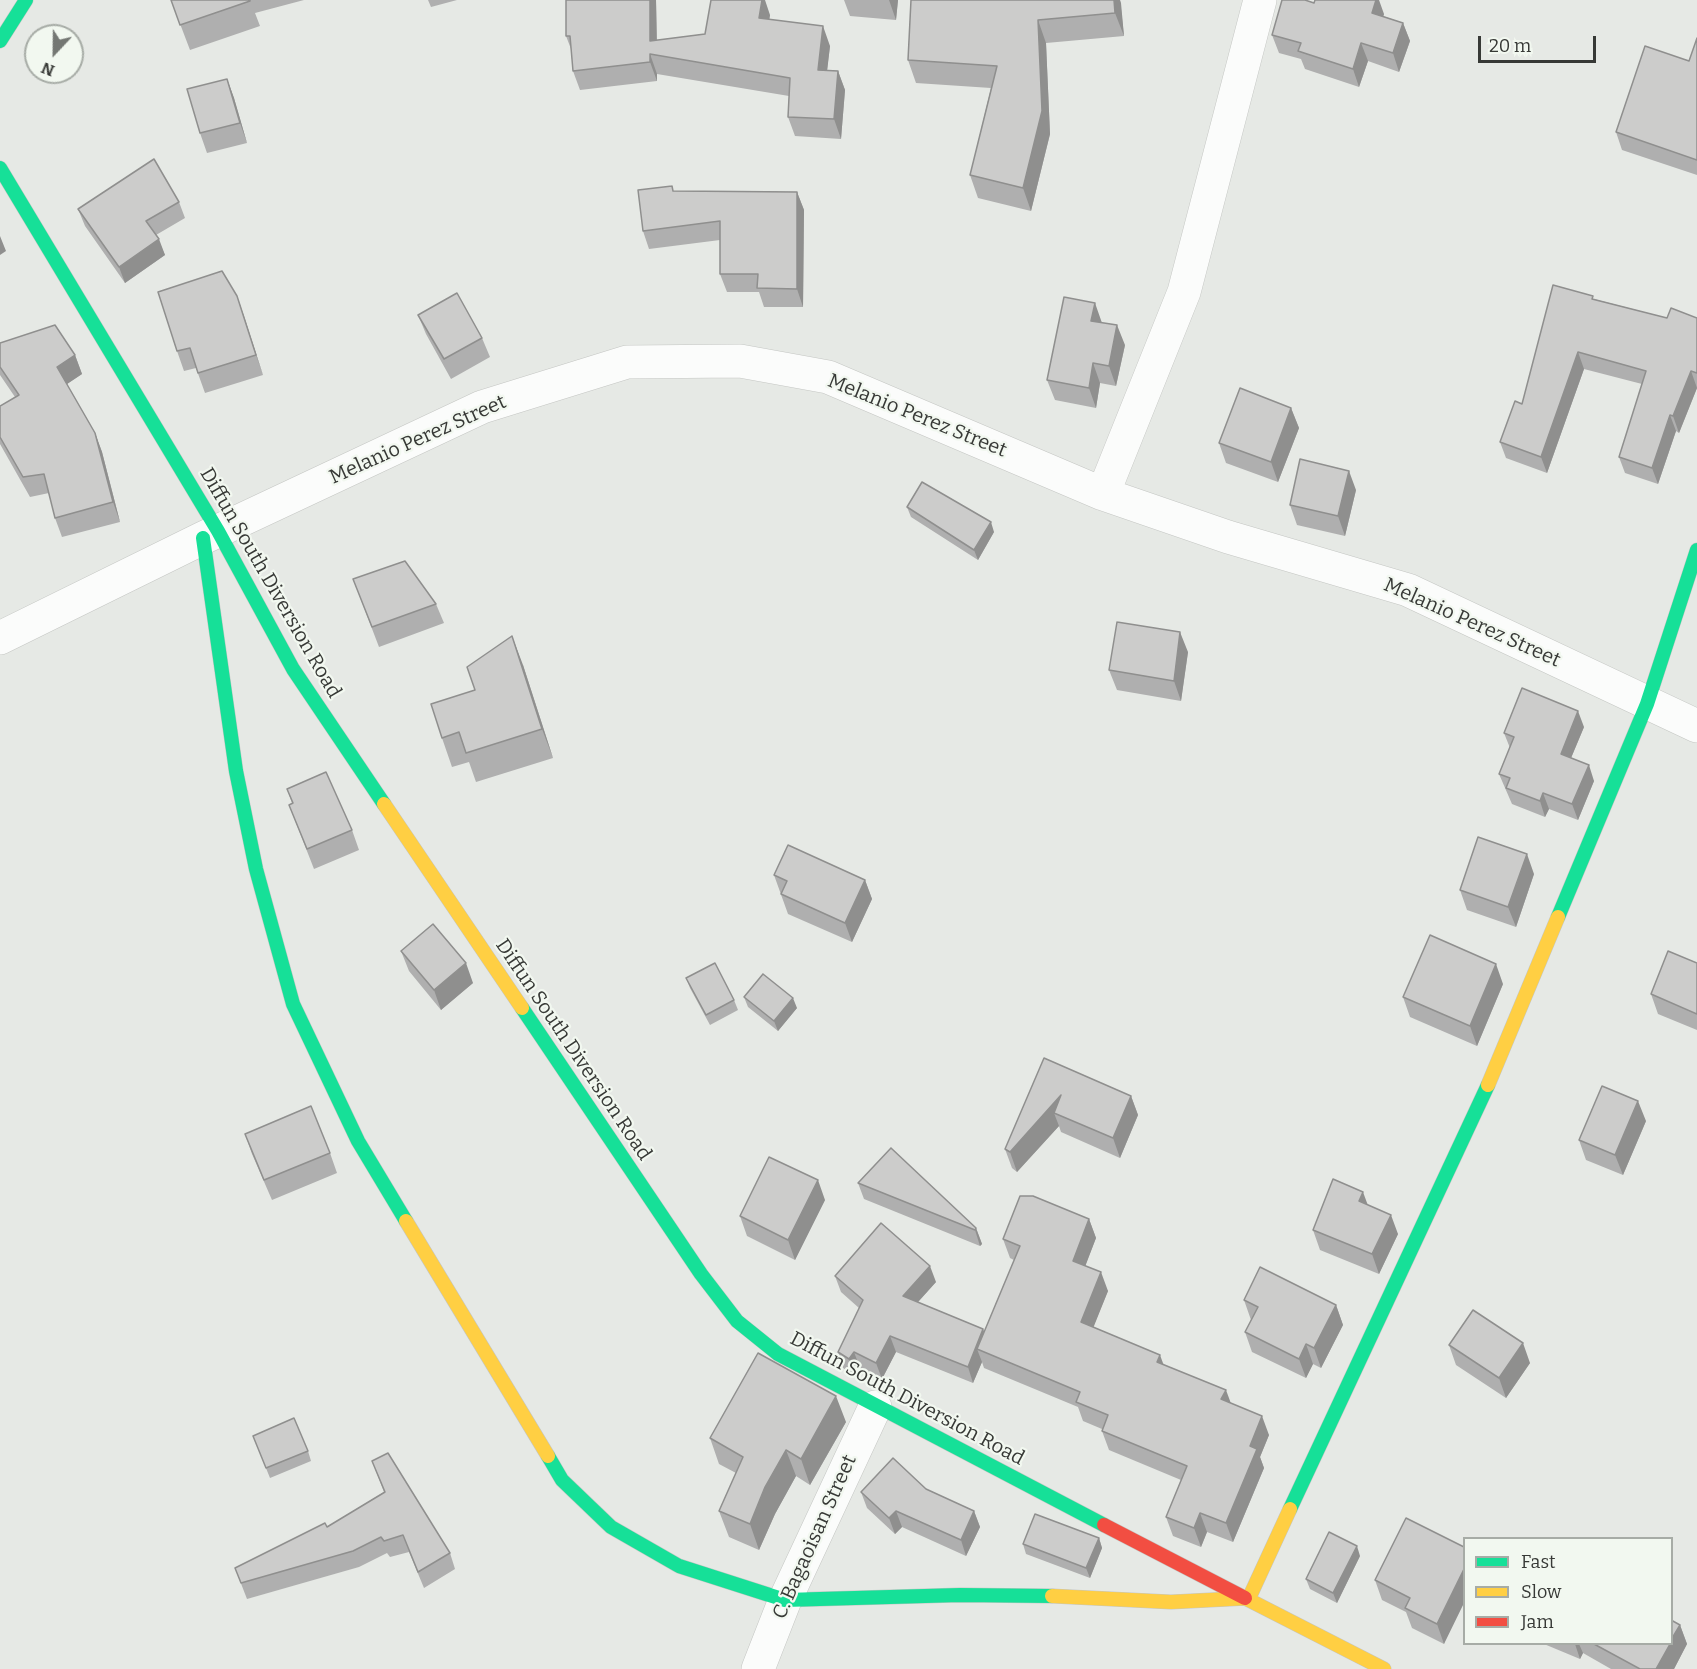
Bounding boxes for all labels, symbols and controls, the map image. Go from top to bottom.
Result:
north arrow [24,24,84,84]
scale bar [1481,24,1600,62]
text: 20 m [1489,35,1531,57]
text: N [39,58,57,80]
street label: Melanio Perez Street [824,369,1010,463]
street label: Melanio Perez Street [326,390,510,490]
street label: Diffun South Diversion Road [194,464,346,702]
street label: Melanio Perez Street [1380,573,1564,673]
street label: Diffun South Diversion Road [490,935,656,1165]
street label: Diffun South Diversion Road [786,1327,1028,1471]
street label: C. Bagaoisan Street [768,1451,862,1623]
legend [1463,1537,1673,1645]
text: Fast [1521,1551,1556,1573]
text: Slow [1521,1581,1561,1603]
text: Jam [1521,1611,1554,1633]

